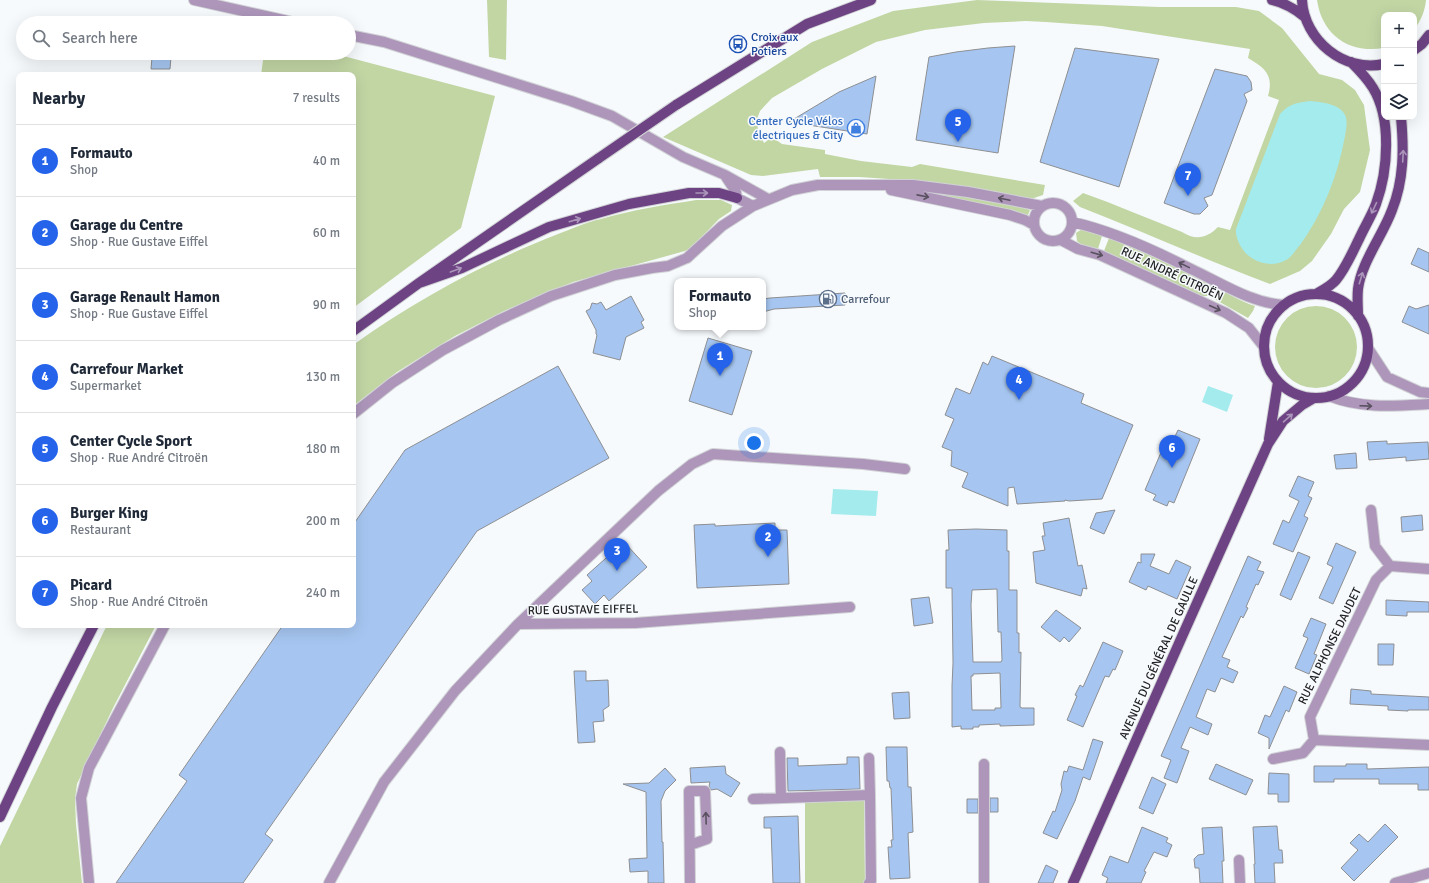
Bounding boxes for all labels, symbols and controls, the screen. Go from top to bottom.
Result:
map controls [1381,12,1417,120]
button: + [1381,12,1417,48]
search box [16,16,356,60]
icon: search [30,27,52,49]
text: Search here [62,29,138,47]
place label: Croix aux Potiers [751,30,799,59]
bus stop icon: Croix aux Potiers [728,34,748,54]
button: − [1381,48,1417,84]
button: layers [1381,84,1417,120]
text: Nearby [32,88,85,109]
text: 7 results [292,90,340,106]
pin: 5 [945,109,971,142]
place label: Center Cycle Vélos électriques & City [749,114,843,143]
shop icon: Center Cycle Vélos électriques & City [846,118,866,138]
text: Formauto [70,144,133,162]
one-way arrow [1399,150,1407,163]
text: 1 [41,153,49,169]
text: 40 m [313,153,340,169]
text: Shop [70,162,98,178]
pin: 7 [1175,163,1201,196]
one-way arrow [695,189,708,197]
one-way arrow [917,192,930,200]
one-way arrow [998,194,1011,202]
one-way arrow [1370,202,1377,214]
text: Garage du Centre [70,216,183,234]
one-way arrow [569,216,582,223]
text: 2 [41,225,49,241]
text: 60 m [313,225,340,241]
text: Shop · Rue Gustave Eiffel [70,234,208,250]
street label: RUE ANDRÉ CITROËN [1119,244,1225,304]
one-way arrow [1090,251,1103,259]
one-way arrow [1178,261,1190,268]
one-way arrow [450,266,462,274]
one-way arrow [1358,271,1365,284]
popup [674,278,766,330]
text: Formauto [689,287,751,305]
text: Garage Renault Hamon [70,288,220,306]
fuel station icon: Carrefour [818,289,838,309]
place label: Carrefour [841,292,891,307]
text: 3 [41,297,49,313]
text: 90 m [313,297,340,313]
text: Shop [689,305,717,321]
one-way arrow [1209,305,1221,312]
text: Shop · Rue Gustave Eiffel [70,306,208,322]
pin: 1 [707,343,733,376]
text: Carrefour Market [70,360,183,378]
pin: 4 [1006,367,1032,400]
text: 4 [41,369,49,385]
text: 130 m [306,369,340,385]
text: Supermarket [70,378,142,394]
one-way arrow [1359,402,1372,409]
one-way arrow [1282,413,1293,422]
text: Center Cycle Sport [70,432,192,450]
your location [744,433,764,453]
pin: 6 [1159,435,1185,468]
text: 5 [41,441,49,457]
text: 180 m [306,441,340,457]
text: Shop · Rue André Citroën [70,450,208,466]
text: Burger King [70,504,148,522]
text: 6 [41,513,49,529]
text: 200 m [306,513,340,529]
text: Restaurant [70,522,131,538]
pin: 2 [755,524,781,557]
pin: 3 [604,538,630,571]
street label: AVENUE DU GÉNÉRAL DE GAULLE [1116,574,1202,742]
text: Picard [70,576,112,594]
text: 7 [41,585,49,601]
text: 240 m [306,585,340,601]
street label: RUE ALPHONSE DAUDET [1295,585,1365,707]
text: Shop · Rue André Citroën [70,594,208,610]
street label: RUE GUSTAVE EIFFEL [528,602,638,618]
one-way arrow [703,812,710,825]

